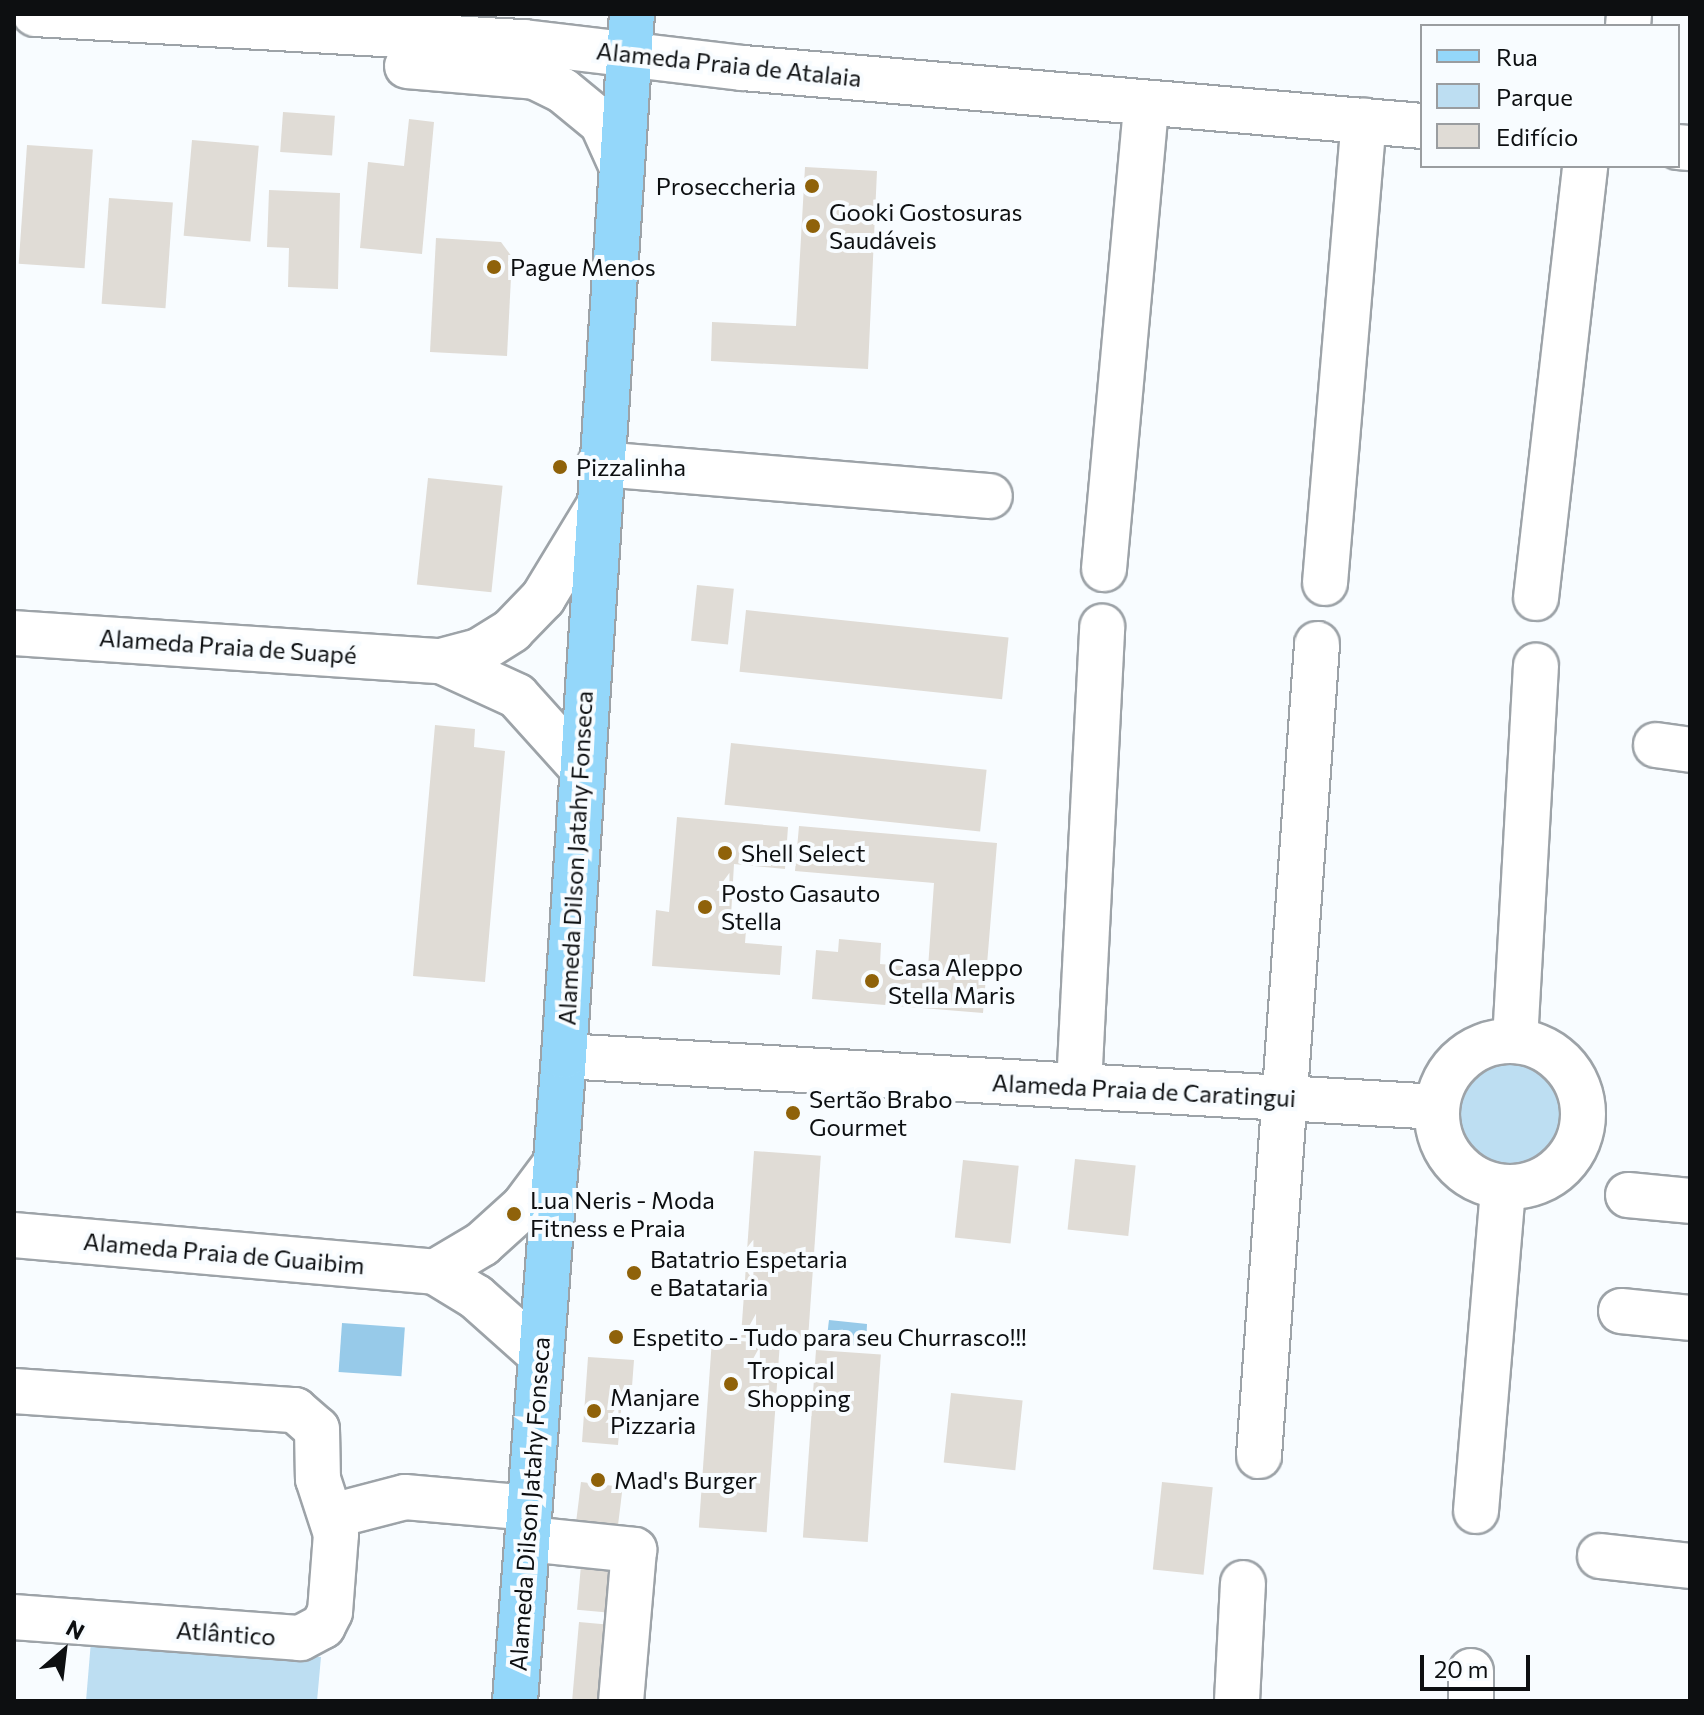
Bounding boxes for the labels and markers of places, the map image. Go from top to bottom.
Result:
place label: Proseccheria [656,172,796,200]
marker: Proseccheria [803,177,821,195]
place label: Gooki Gostosuras Saudáveis [829,198,1022,254]
marker: Gooki Gostosuras Saudáveis [804,217,822,235]
place label: Pague Menos [510,253,656,281]
marker: Pague Menos [485,258,503,276]
place label: Pizzalinha [576,453,686,481]
marker: Pizzalinha [551,458,569,476]
place label: Shell Select [741,839,865,867]
marker: Shell Select [716,844,734,862]
place label: Posto Gasauto Stella [721,879,880,935]
marker: Posto Gasauto Stella [696,898,714,916]
place label: Casa Aleppo Stella Maris [888,953,1023,1009]
marker: Casa Aleppo Stella Maris [863,972,881,990]
place label: Sertão Brabo Gourmet [809,1085,952,1141]
marker: Sertão Brabo Gourmet [784,1104,802,1122]
place label: Lua Neris - Moda Fitness e Praia [530,1186,715,1242]
marker: Lua Neris - Moda Fitness e Praia [505,1205,523,1223]
place label: Batatrio Espetaria e Batataria [650,1245,847,1301]
marker: Batatrio Espetaria e Batataria [625,1264,643,1282]
place label: Espetito - Tudo para seu Churrasco!!! [632,1323,1027,1351]
marker: Espetito - Tudo para seu Churrasco!!! [607,1328,625,1346]
place label: Tropical Shopping [747,1356,850,1412]
marker: Tropical Shopping [722,1375,740,1393]
place label: Manjare Pizzaria [610,1383,700,1439]
marker: Manjare Pizzaria [585,1402,603,1420]
place label: Mad's Burger [614,1466,757,1494]
marker: Mad's Burger [589,1471,607,1489]

